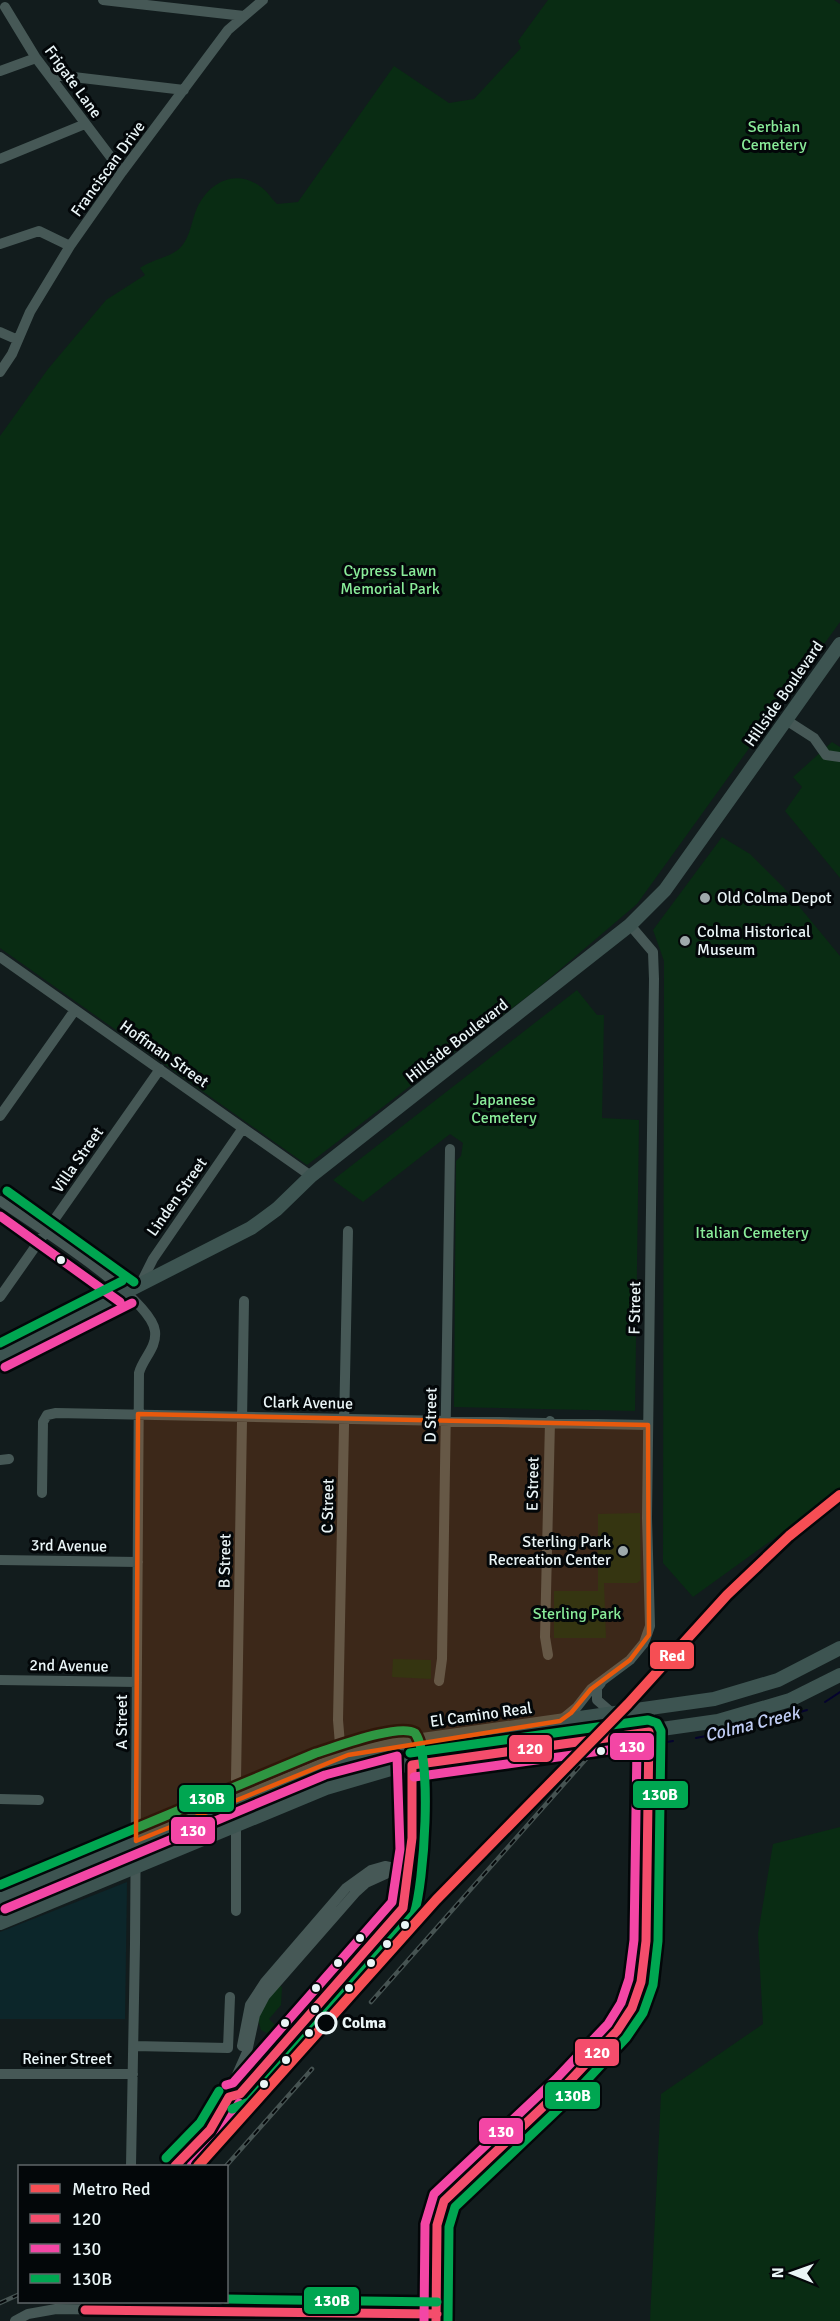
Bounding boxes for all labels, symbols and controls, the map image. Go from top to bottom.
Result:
street label: Frigate Lane [40,42,106,122]
street label: Franciscan Drive [67,117,149,221]
park label: Serbian Cemetery [741,117,807,155]
park label: Cypress Lawn Memorial Park [340,561,440,599]
street label: Hillside Boulevard [740,637,828,751]
place label: Old Colma Depot [717,888,832,908]
marker: Old Colma Depot [698,891,712,905]
place label: Colma Historical Museum [697,922,811,960]
marker: Colma Historical Museum [678,934,692,948]
street label: Hillside Boulevard [402,995,512,1087]
street label: Hoffman Street [116,1016,213,1092]
park label: Japanese Cemetery [471,1090,537,1128]
street label: Villa Street [48,1123,108,1197]
street label: Linden Street [143,1153,212,1240]
park label: Italian Cemetery [695,1223,809,1243]
unlabelled marker [55,1254,67,1266]
street label: F Street [625,1281,645,1335]
street label: D Street [421,1387,441,1443]
street label: Clark Avenue [263,1392,353,1414]
street label: E Street [523,1456,543,1511]
street label: C Street [318,1478,338,1534]
place label: Sterling Park Recreation Center [488,1532,611,1570]
street label: B Street [215,1533,235,1589]
street label: 3rd Avenue [31,1535,107,1557]
marker: Sterling Park Recreation Center [616,1544,630,1558]
park label: Sterling Park [533,1604,621,1624]
line badge: Red [649,1641,695,1670]
text: Red [659,1646,685,1666]
street label: 2nd Avenue [29,1655,109,1677]
street label: A Street [112,1694,132,1750]
street label: El Camino Real [429,1698,534,1732]
water label: Colma Creek [702,1701,804,1746]
line badge: 130 [609,1732,655,1761]
line badge: 120 [508,1734,553,1763]
text: 130 [619,1737,645,1757]
text: 120 [517,1739,543,1759]
unlabelled marker [595,1745,607,1757]
line badge: 130B [632,1780,689,1809]
line badge: 130B [178,1784,235,1813]
text: 130B [642,1785,678,1805]
text: 130B [189,1789,225,1809]
line badge: 130 [170,1816,216,1845]
text: 130 [180,1821,206,1841]
unlabelled marker [399,1919,411,1931]
unlabelled marker [354,1932,366,1944]
unlabelled marker [381,1938,393,1950]
unlabelled marker [332,1957,344,1969]
unlabelled marker [365,1957,377,1969]
unlabelled marker [310,1982,322,1994]
unlabelled marker [343,1982,355,1994]
unlabelled marker [309,2003,321,2015]
marker: Colma [315,2012,337,2034]
place label: Colma [342,2013,386,2033]
unlabelled marker [279,2017,291,2029]
unlabelled marker [303,2027,315,2039]
line badge: 120 [574,2038,620,2067]
text: 120 [584,2043,610,2063]
street label: Reiner Street [22,2049,112,2069]
unlabelled marker [280,2054,292,2066]
unlabelled marker [258,2078,270,2090]
line badge: 130B [544,2081,601,2110]
text: 130B [555,2086,591,2106]
line badge: 130 [478,2117,524,2145]
text: 130 [488,2122,514,2142]
legend [18,2165,228,2303]
text: Metro Red [72,2178,151,2200]
text: 120 [72,2208,101,2230]
text: 130 [72,2238,101,2260]
north arrow [762,2243,822,2303]
text: N [768,2267,788,2278]
text: 130B [72,2268,112,2290]
line badge: 130B [303,2286,360,2315]
text: 130B [314,2291,350,2311]

